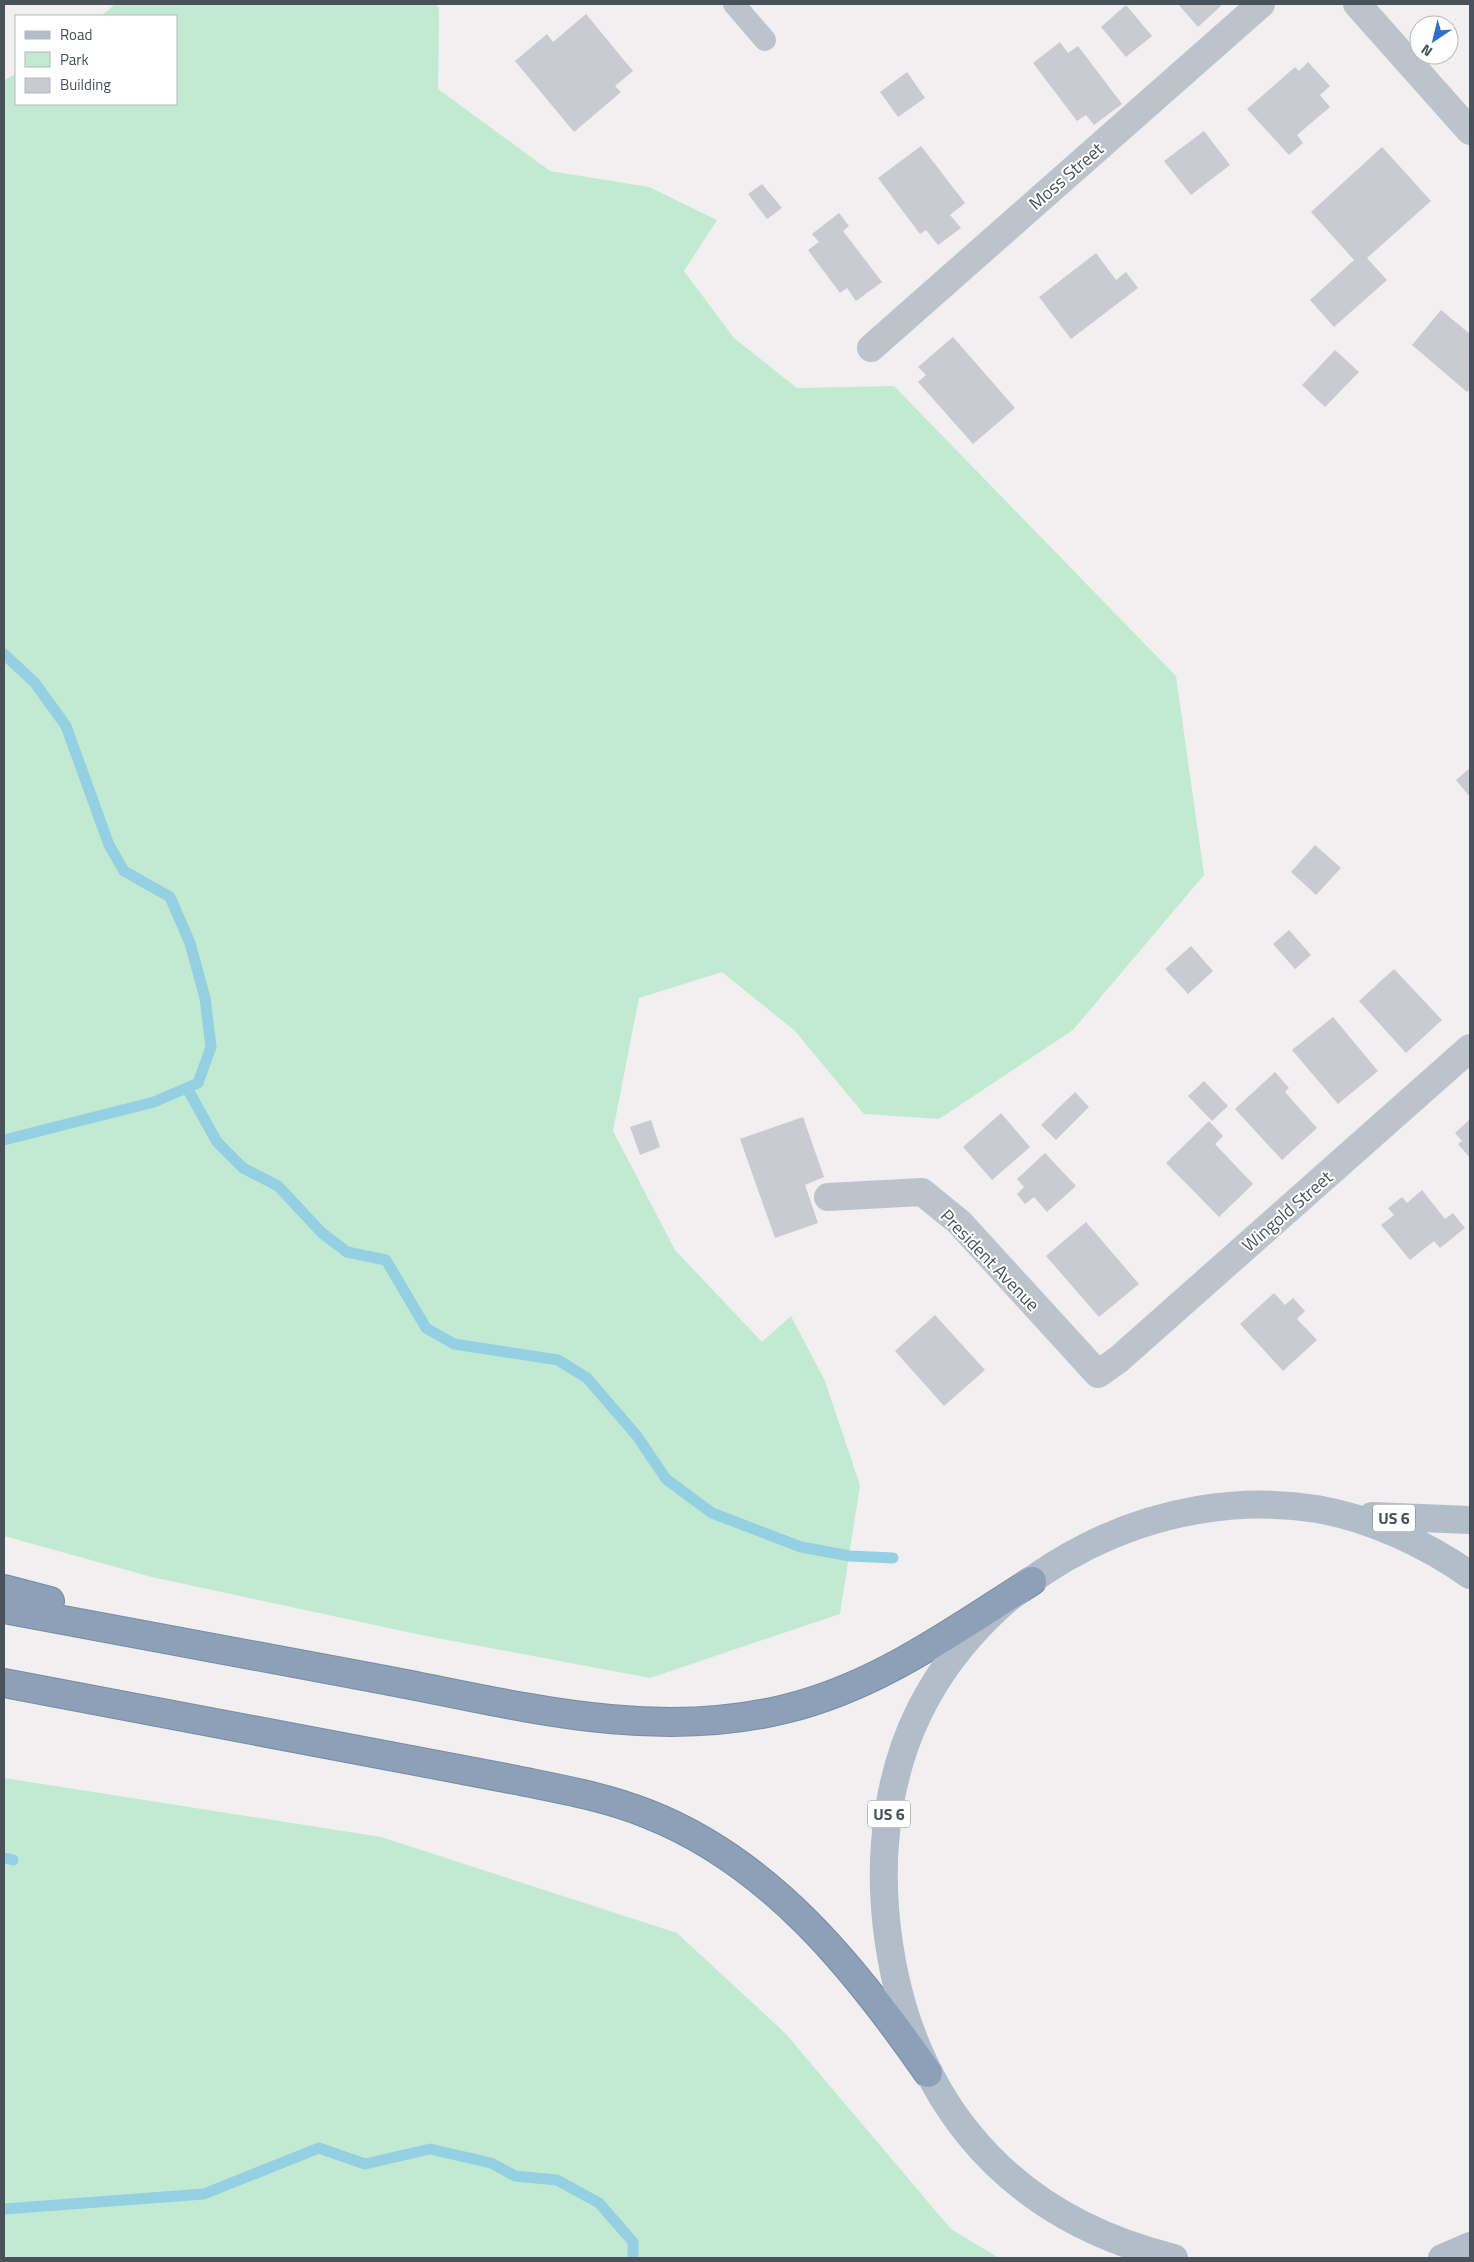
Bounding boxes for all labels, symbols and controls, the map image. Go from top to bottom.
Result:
legend [15,15,178,105]
north arrow [1409,15,1459,65]
text: Road [60,23,92,46]
text: N [1416,40,1436,62]
text: Park [60,48,89,71]
text: Building [60,73,111,96]
street label: Moss Street [1023,135,1110,216]
street label: Wingold Street [1236,1164,1339,1258]
street label: President Avenue [934,1203,1046,1317]
road number: US 6 [1373,1505,1415,1532]
road number: US 6 [868,1800,910,1828]

